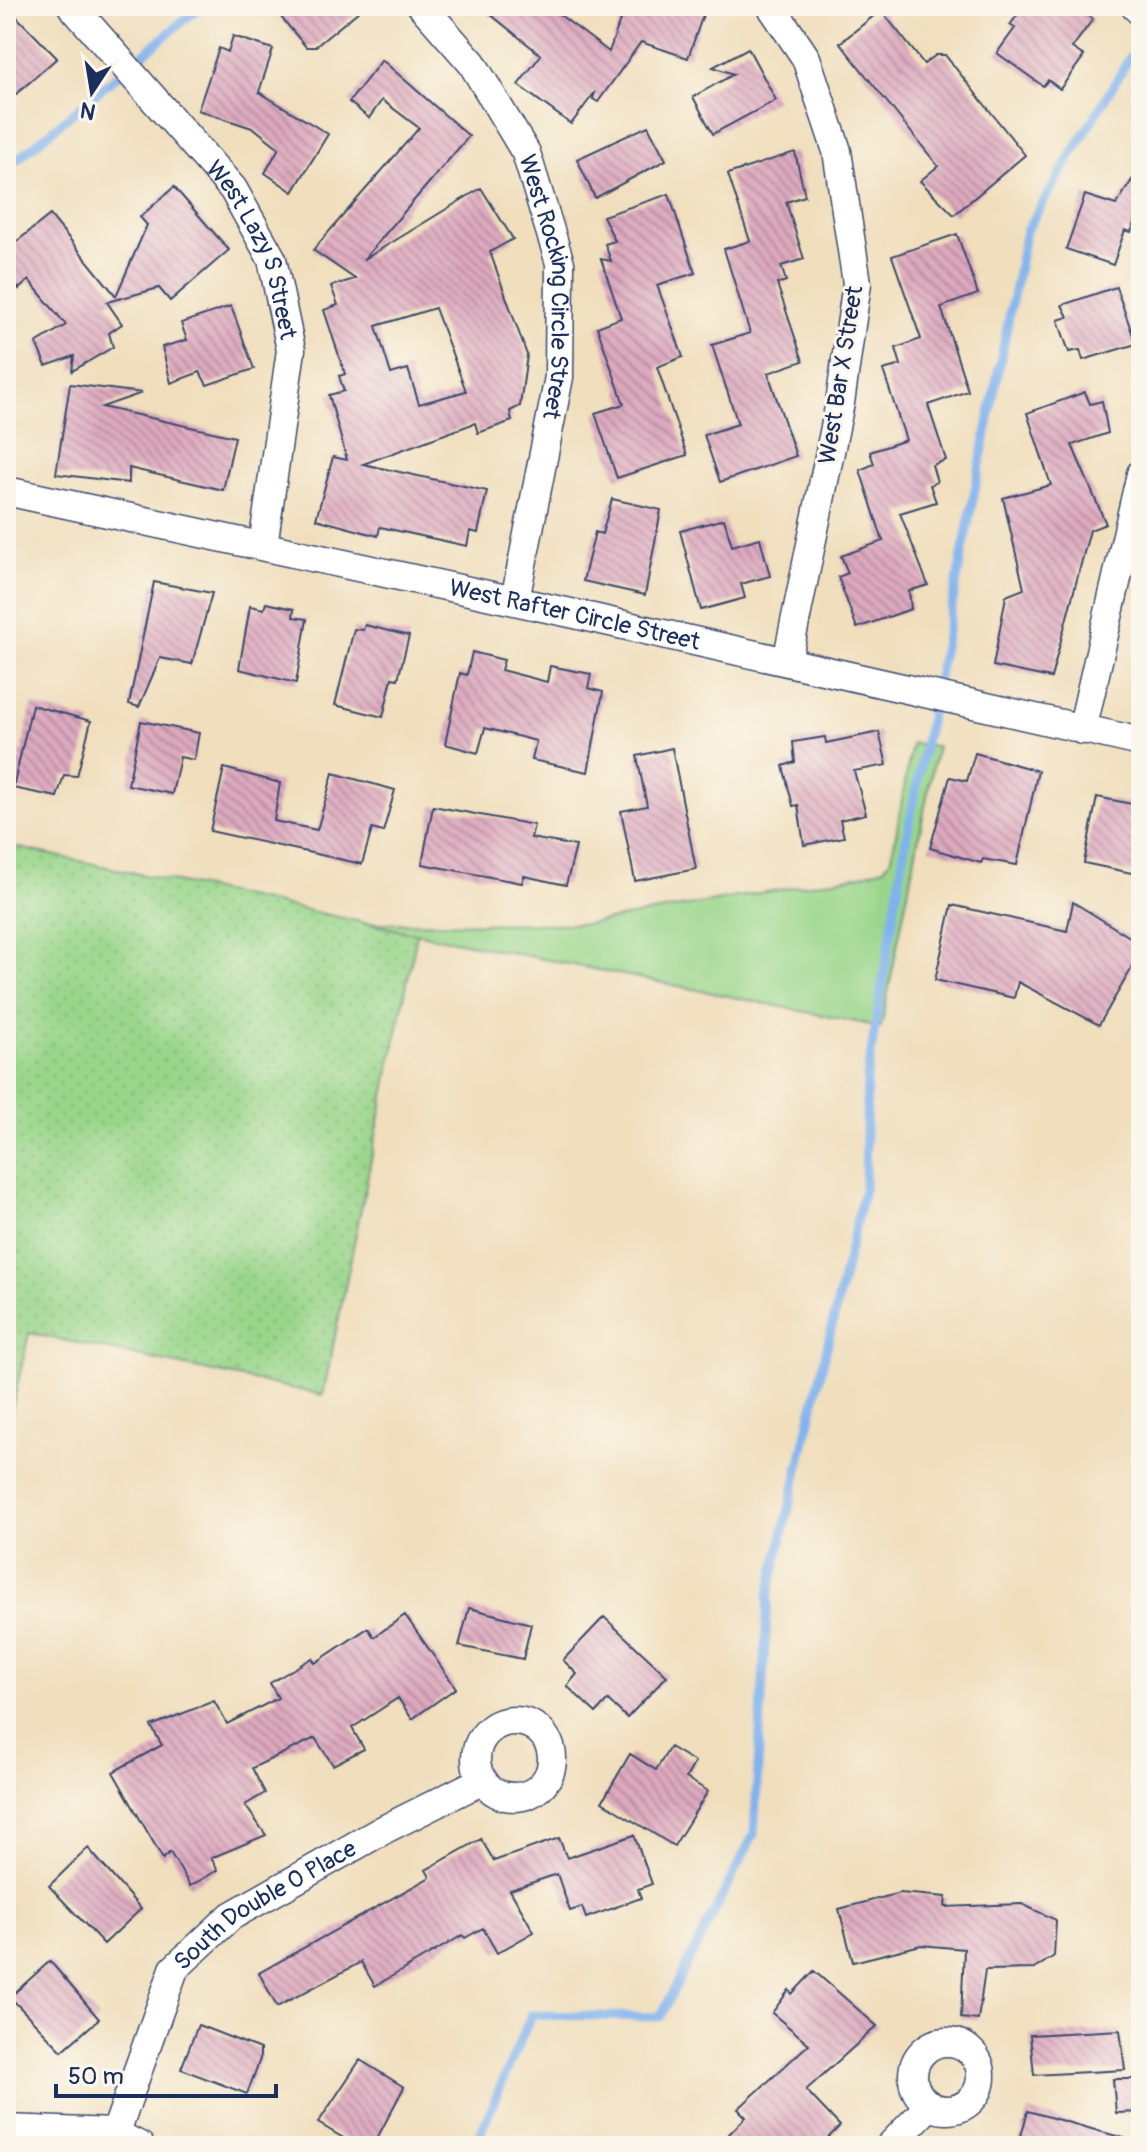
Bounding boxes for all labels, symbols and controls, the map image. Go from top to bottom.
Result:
north arrow [52,52,132,132]
text: N [78,95,98,126]
street label: West Rocking Circle Street [513,151,575,422]
street label: West Lazy S Street [200,154,303,342]
street label: West Bar X Street [813,283,869,466]
street label: West Rafter Circle Street [447,573,703,656]
street label: South Double O Place [168,1834,361,1976]
scale bar [56,2048,276,2098]
text: 50 m [68,2062,124,2091]

